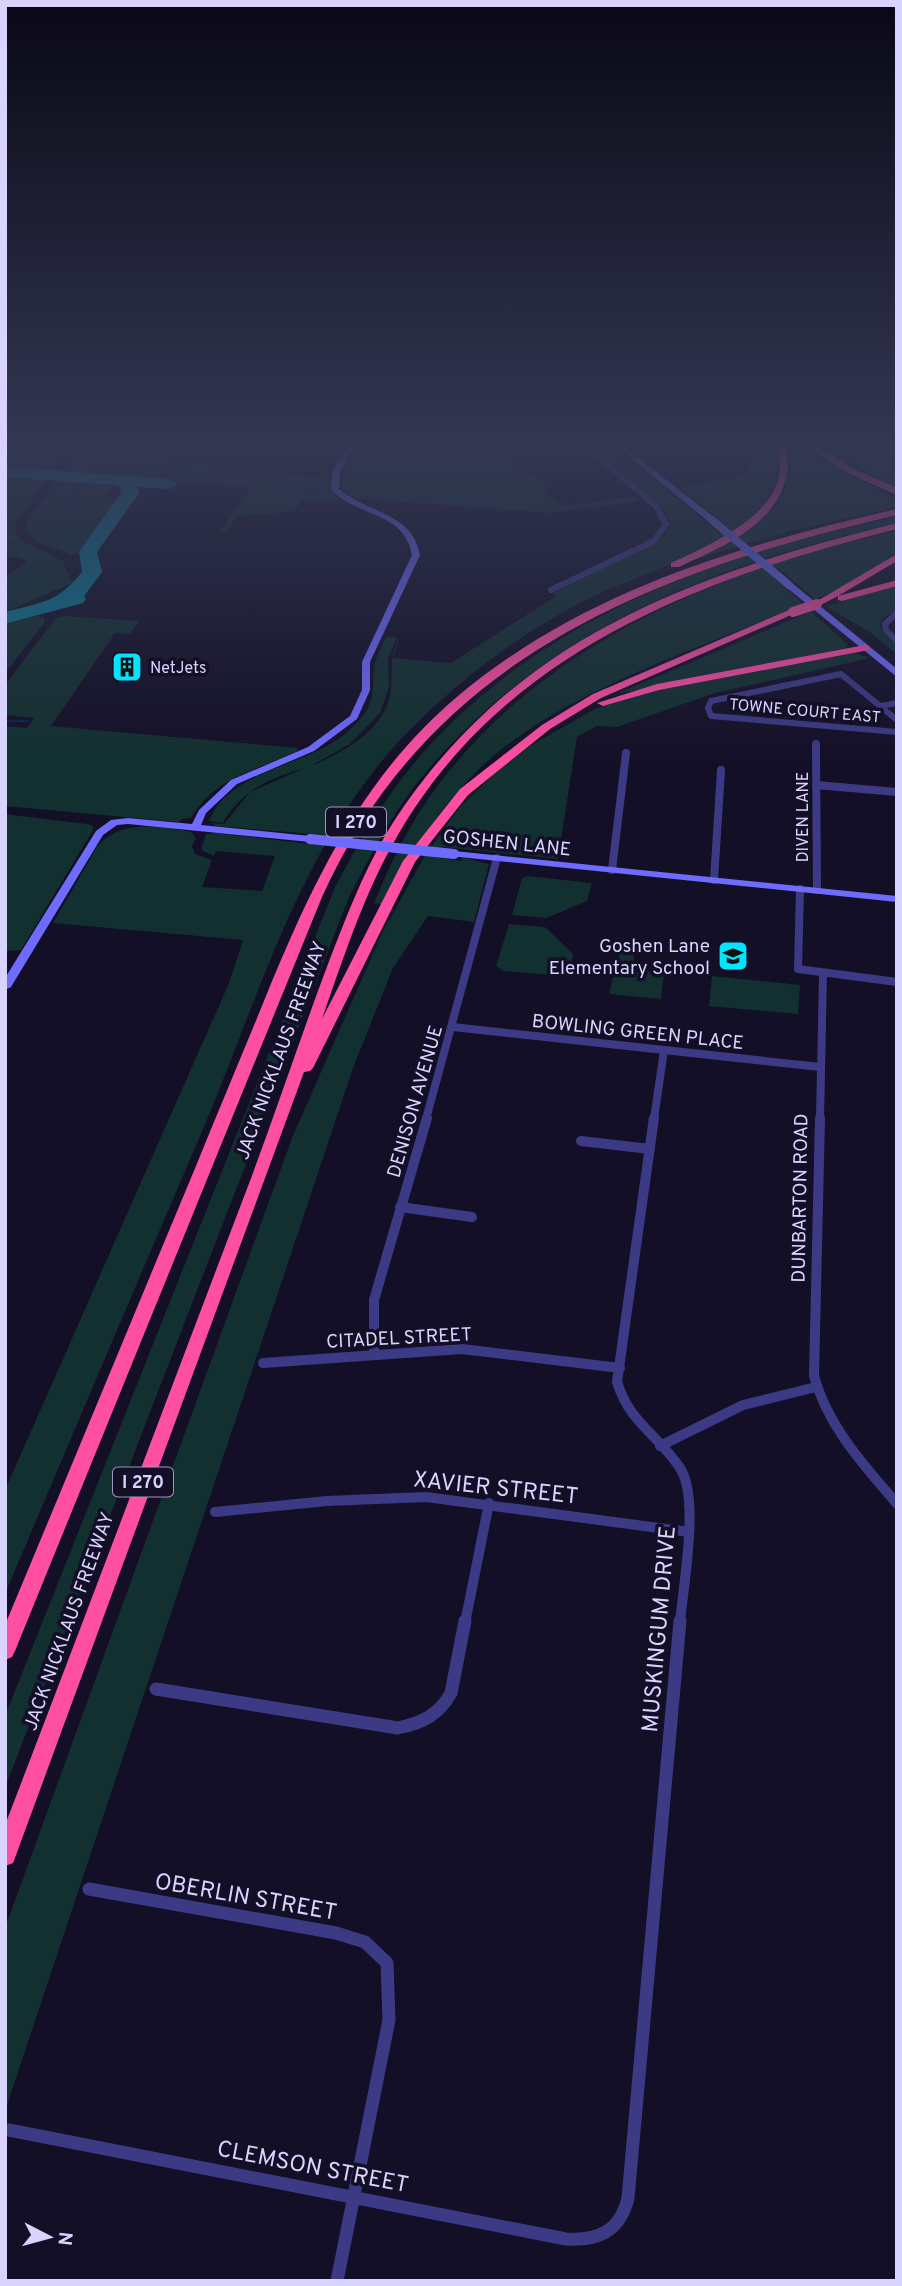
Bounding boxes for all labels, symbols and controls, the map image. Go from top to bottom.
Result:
building icon: NetJets [110,650,144,684]
place label: NetJets [150,659,206,679]
street label: TOWNE COURT EAST [728,695,881,729]
street label: DIVEN LANE [794,772,814,862]
road number: I 270 [326,808,386,836]
street label: GOSHEN LANE [441,825,572,863]
place label: Goshen Lane Elementary School [549,935,710,981]
street label: JACK NICKLAUS FREEWAY [231,938,333,1163]
school or university icon: Goshen Lane Elementary School [716,939,750,973]
street label: BOWLING GREEN PLACE [531,1010,745,1056]
street label: DENISON AVENUE [383,1022,449,1181]
street label: DUNBARTON ROAD [788,1113,814,1283]
street label: CITADEL STREET [326,1323,473,1355]
street label: XAVIER STREET [412,1466,580,1513]
road number: I 270 [113,1468,173,1497]
street label: JACK NICKLAUS FREEWAY [19,1509,121,1734]
street label: MUSKINGUM DRIVE [637,1525,684,1734]
street label: OBERLIN STREET [152,1868,339,1929]
street label: CLEMSON STREET [214,2136,411,2201]
north arrow [14,2202,84,2272]
text: N [51,2231,77,2247]

